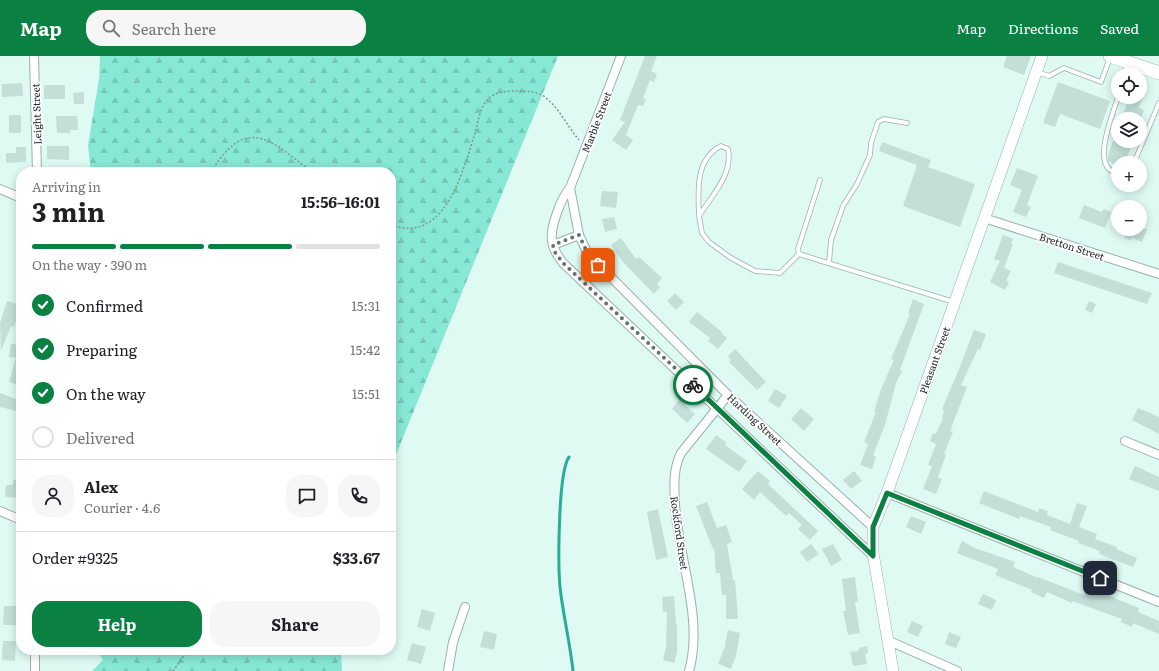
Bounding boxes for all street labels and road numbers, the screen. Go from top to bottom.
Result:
street label: Leight Street [27,83,45,145]
street label: Marble Street [577,89,615,155]
street label: Bretton Street [1038,228,1106,264]
street label: Pleasant Street [915,324,953,396]
street label: Harding Street [724,389,786,449]
street label: Rockford Street [667,495,693,571]

